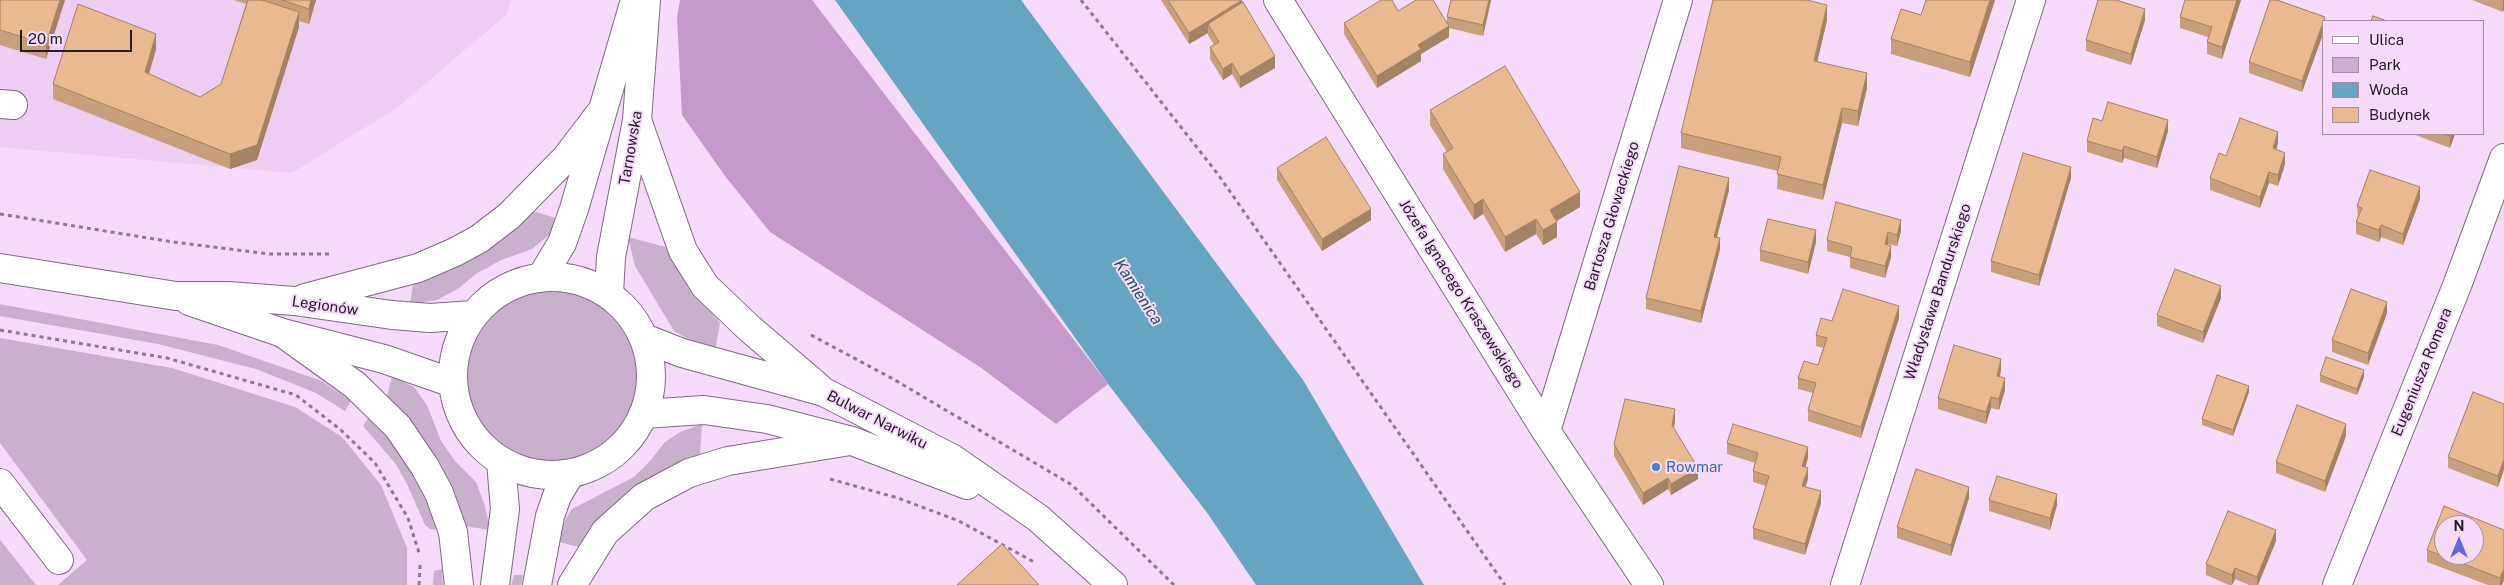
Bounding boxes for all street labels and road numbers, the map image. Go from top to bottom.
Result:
street label: Tarnowska [616,110,646,186]
street label: Bartosza Głowackiego [1581,139,1643,293]
street label: Józefa Ignacego Kraszewskiego [1395,196,1527,392]
street label: Władysława Bandurskiego [1901,201,1975,383]
street label: Legionów [291,292,359,320]
street label: Eugeniusza Romera [2388,305,2456,439]
street label: Bulwar Narwiku [824,387,930,453]

